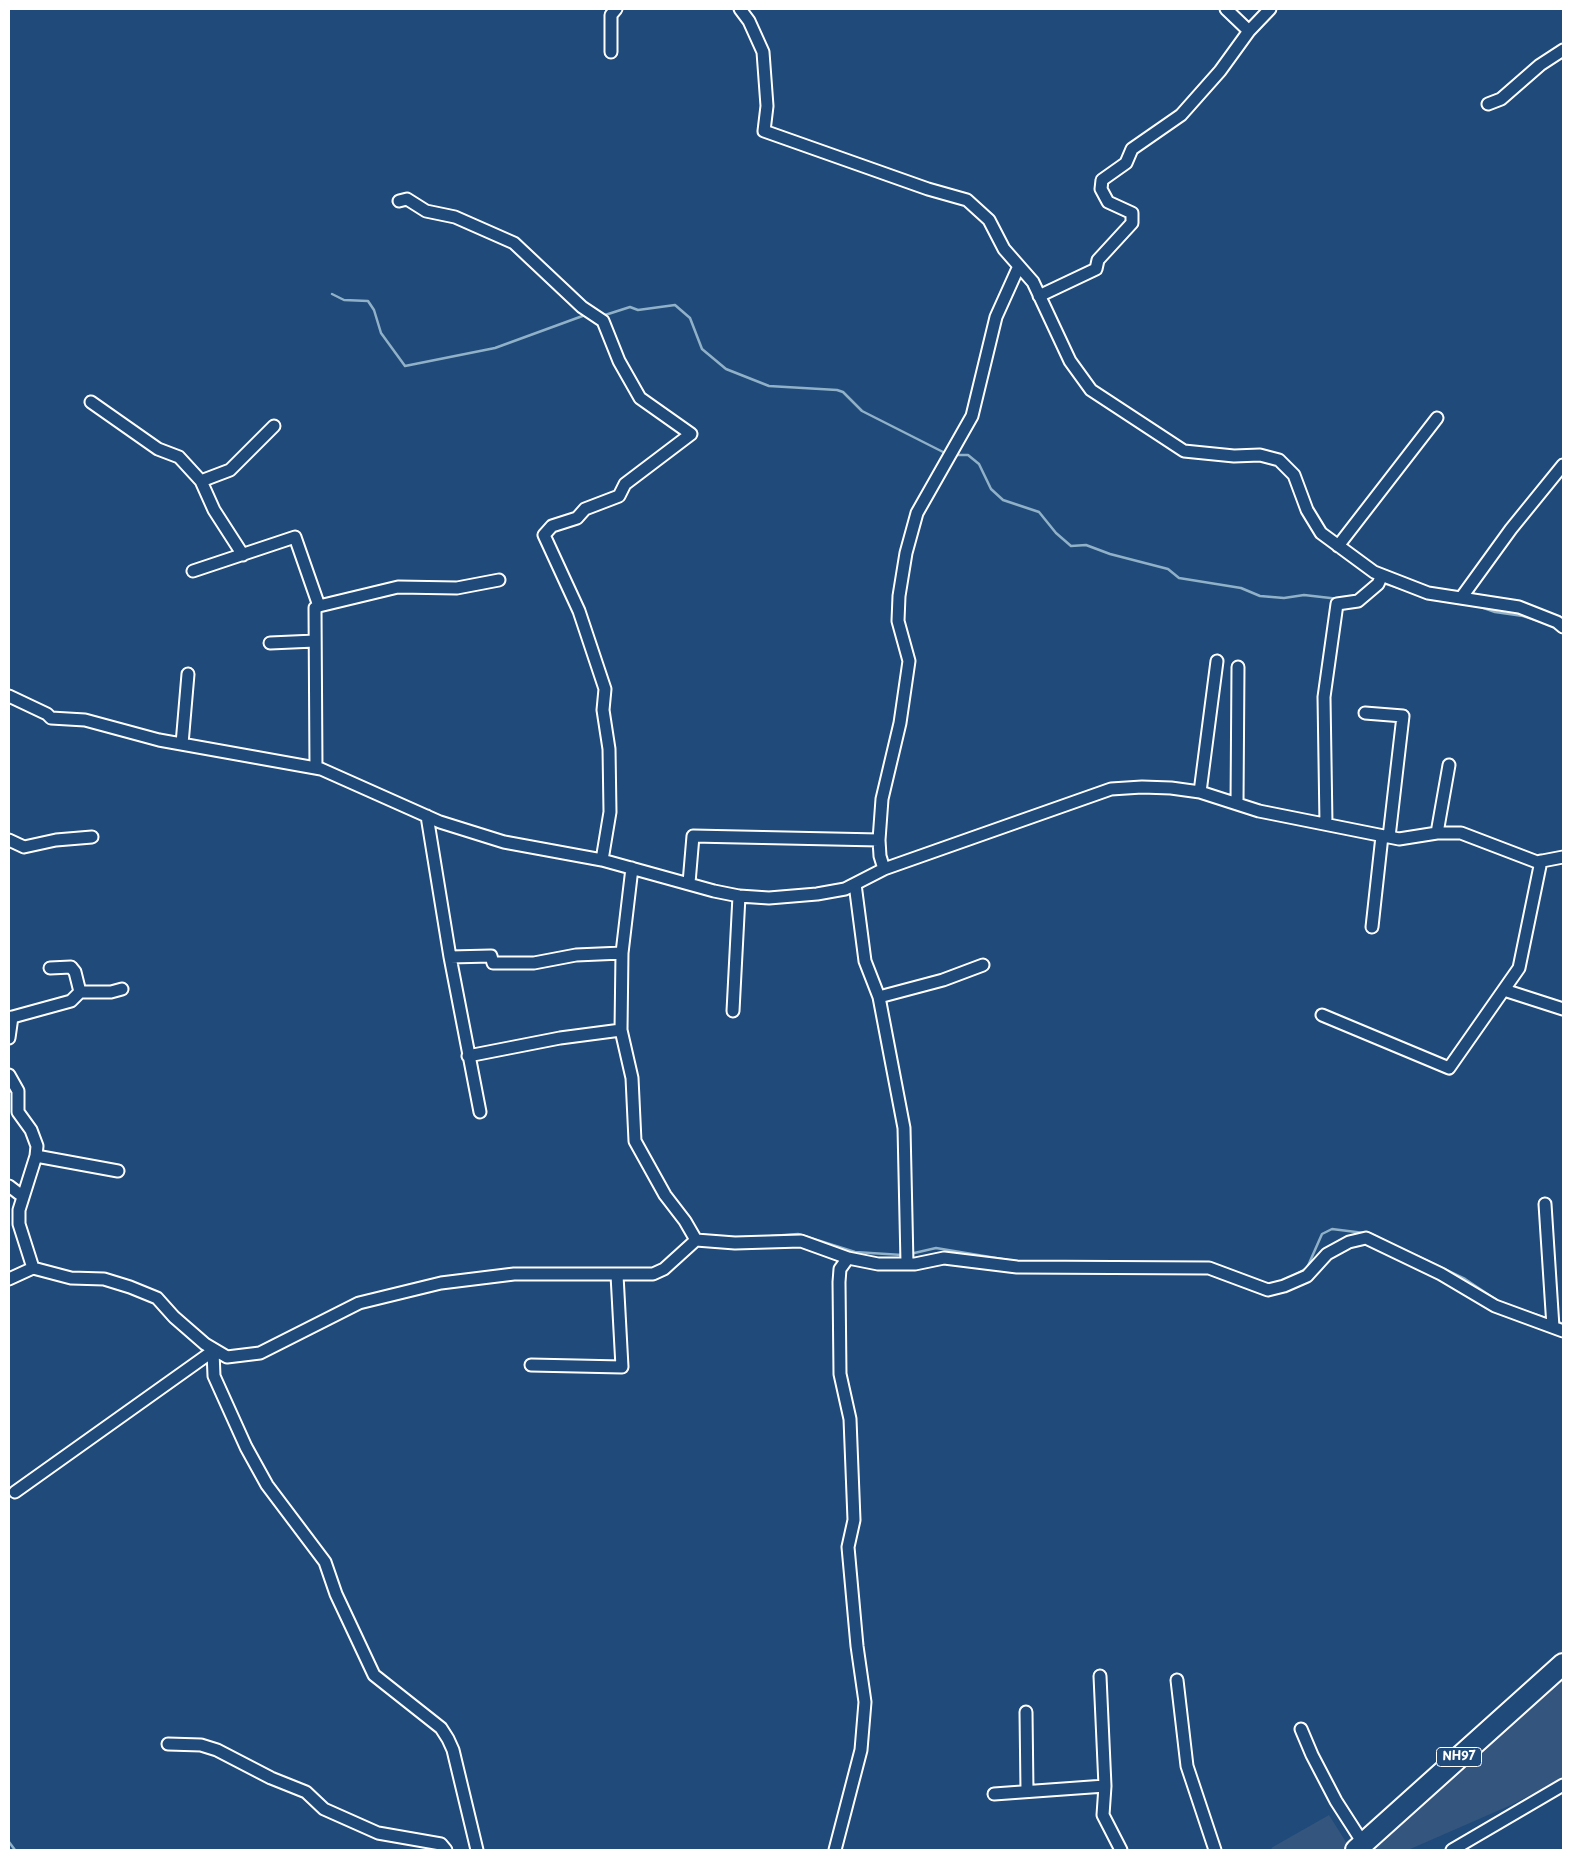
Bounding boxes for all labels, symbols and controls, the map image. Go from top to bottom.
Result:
road number: NH97 [1436,1748,1482,1766]

